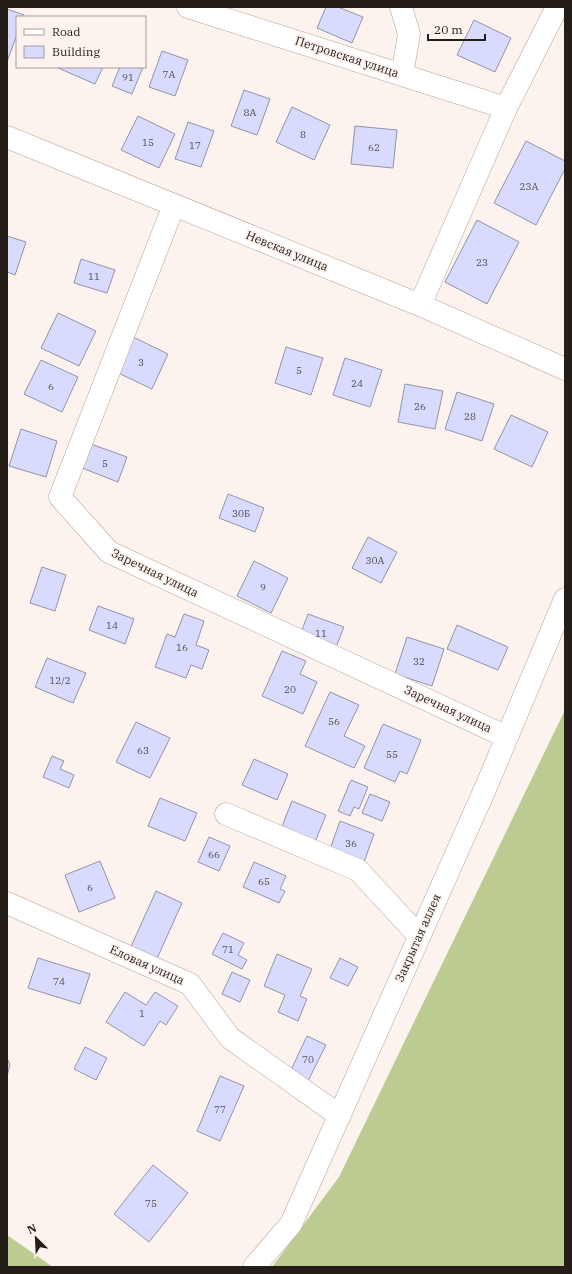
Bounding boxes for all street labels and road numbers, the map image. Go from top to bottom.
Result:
street label: Петровская улица [293,33,401,81]
street label: Невская улица [244,227,331,274]
street label: Заречная улица [109,545,202,600]
street label: Заречная улица [402,682,495,736]
street label: Закрытая аллея [391,891,444,984]
street label: Еловая улица [107,941,187,988]

